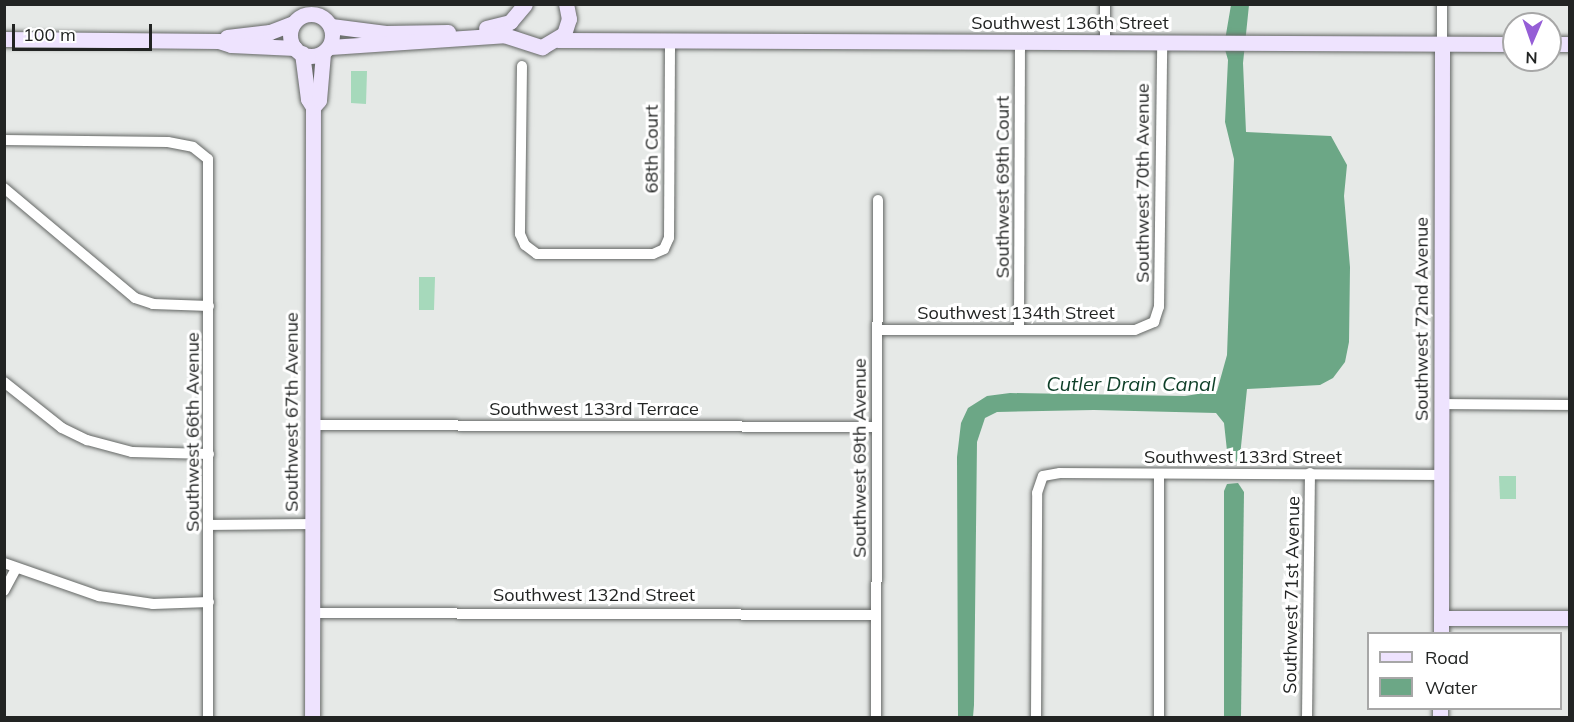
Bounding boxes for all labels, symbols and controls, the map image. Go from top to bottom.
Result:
scale bar [15,12,154,50]
street label: Southwest 136th Street [971,12,1169,34]
north arrow [1502,12,1562,72]
text: 100 m [23,23,76,46]
text: N [1525,48,1538,68]
street label: Southwest 70th Avenue [1132,83,1154,283]
street label: Southwest 69th Court [992,96,1014,278]
street label: 68th Court [641,105,663,193]
street label: Southwest 72nd Avenue [1411,217,1433,421]
street label: Southwest 134th Street [917,302,1115,324]
street label: Southwest 67th Avenue [281,312,303,512]
street label: Southwest 66th Avenue [182,332,204,532]
street label: Southwest 69th Avenue [849,358,871,558]
water label: Cutler Drain Canal [1046,371,1216,395]
street label: Southwest 133rd Terrace [489,398,699,420]
street label: Southwest 133rd Street [1144,446,1342,468]
street label: Southwest 71st Avenue [1279,496,1305,694]
street label: Southwest 132nd Street [493,584,695,606]
legend [1367,632,1562,710]
text: Road [1425,646,1469,669]
text: Water [1425,676,1477,699]

